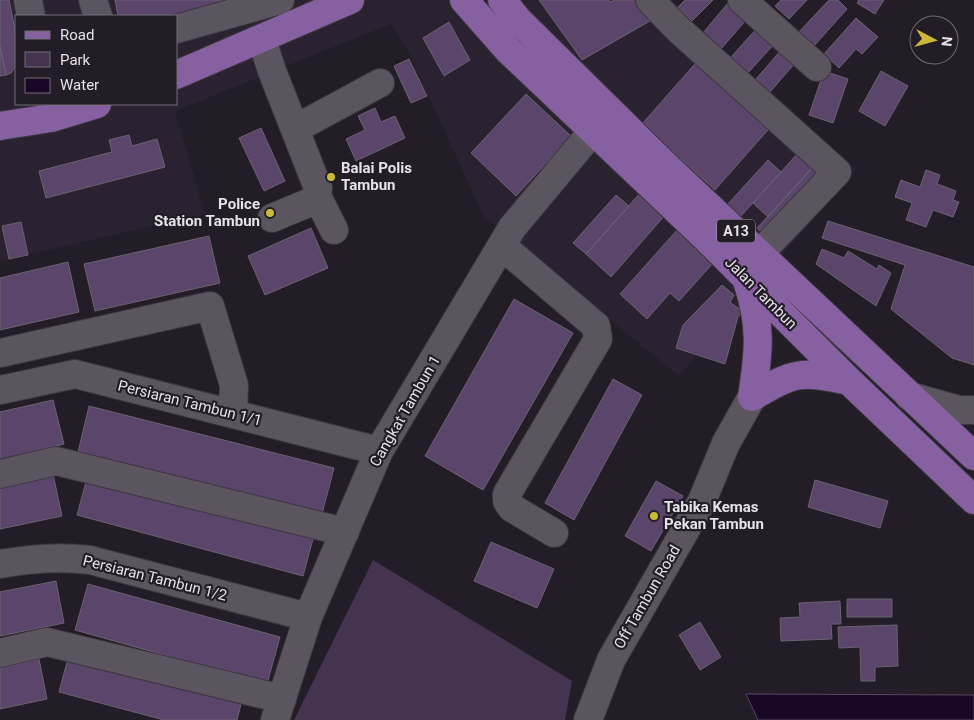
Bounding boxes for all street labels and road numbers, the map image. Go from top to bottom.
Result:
road number: A13 [717,220,755,242]
street label: Jalan Tambun [721,253,801,333]
street label: Cangkat Tambun 1 [366,352,444,470]
street label: Persiaran Tambun 1/1 [116,376,264,430]
street label: Off Tambun Road [610,542,684,652]
street label: Persiaran Tambun 1/2 [81,551,229,605]

